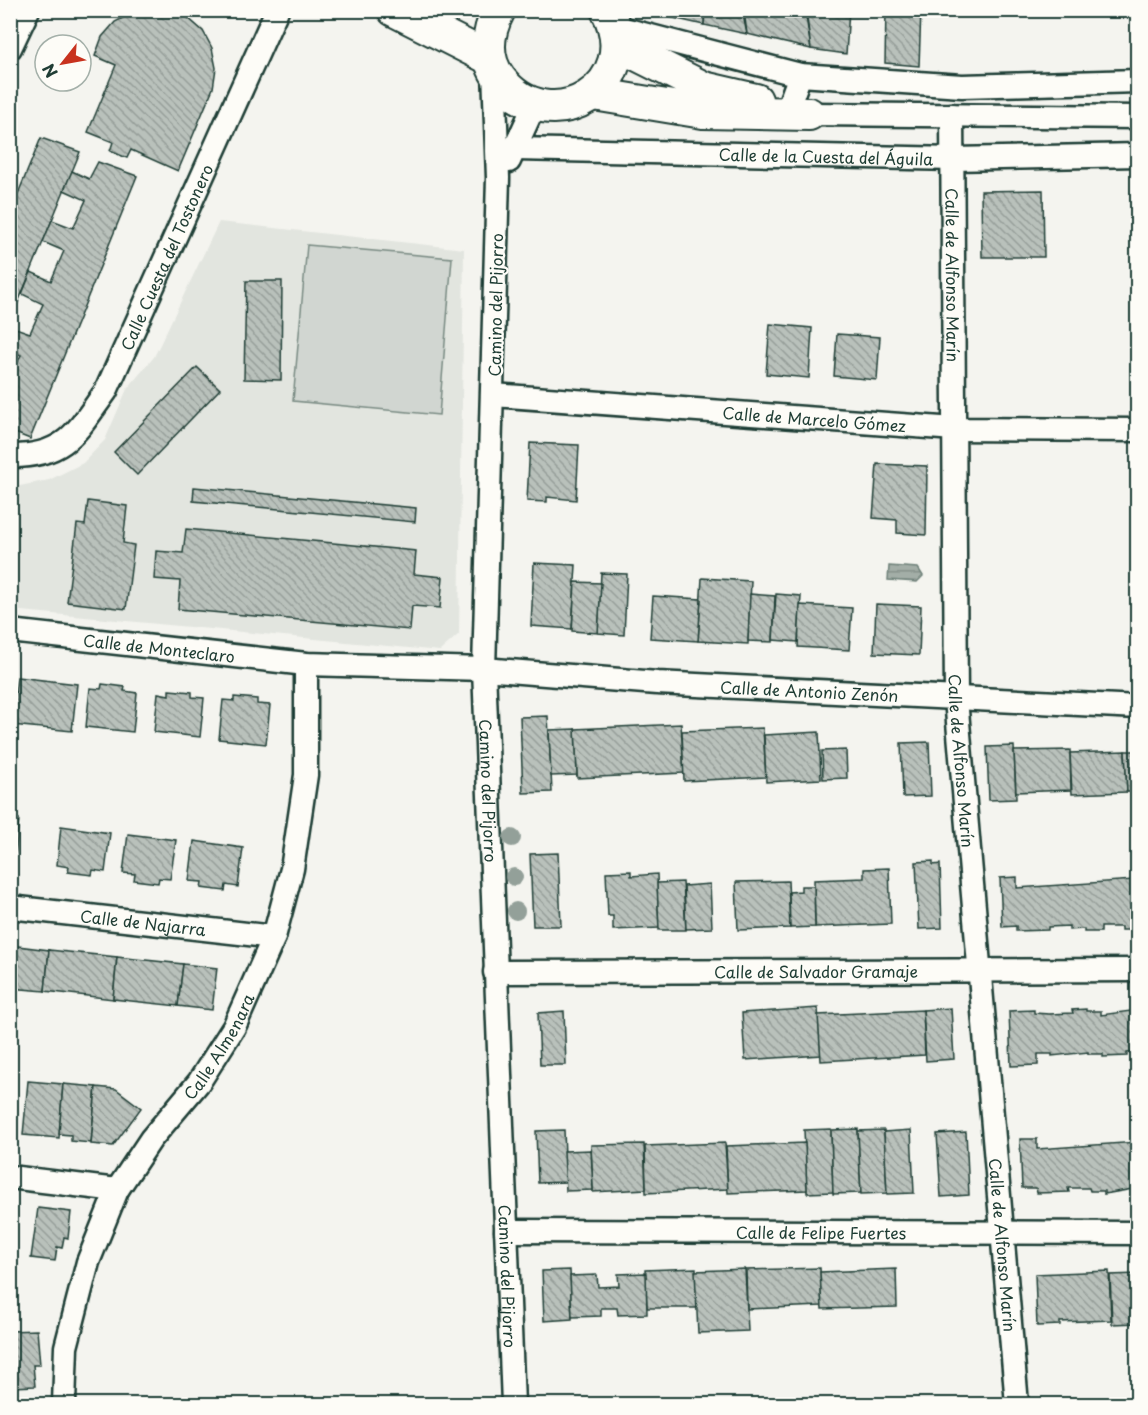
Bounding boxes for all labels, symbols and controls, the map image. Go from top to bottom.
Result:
north arrow [33,33,93,93]
text: N [36,60,63,83]
street label: Calle de la Cuesta del Águila [718,142,934,171]
street label: Calle Cuesta del Tostonero [114,160,218,354]
street label: Calle de Alfonso Marín [940,188,966,362]
street label: Camino del Pijorro [482,233,508,377]
street label: Calle de Marcelo Gómez [722,400,907,437]
street label: Calle de Monteclaro [82,627,236,668]
street label: Calle de Antonio Zenón [720,674,899,707]
street label: Calle de Alfonso Marín [944,674,981,849]
street label: Camino del Pijorro [474,718,504,863]
street label: Calle de Najarra [79,903,207,941]
street label: Calle de Salvador Gramaje [714,959,918,983]
street label: Calle Almenara [177,990,259,1105]
street label: Calle de Alfonso Marín [984,1157,1023,1333]
street label: Camino del Pijorro [493,1204,523,1349]
street label: Calle de Felipe Fuertes [736,1220,906,1244]

